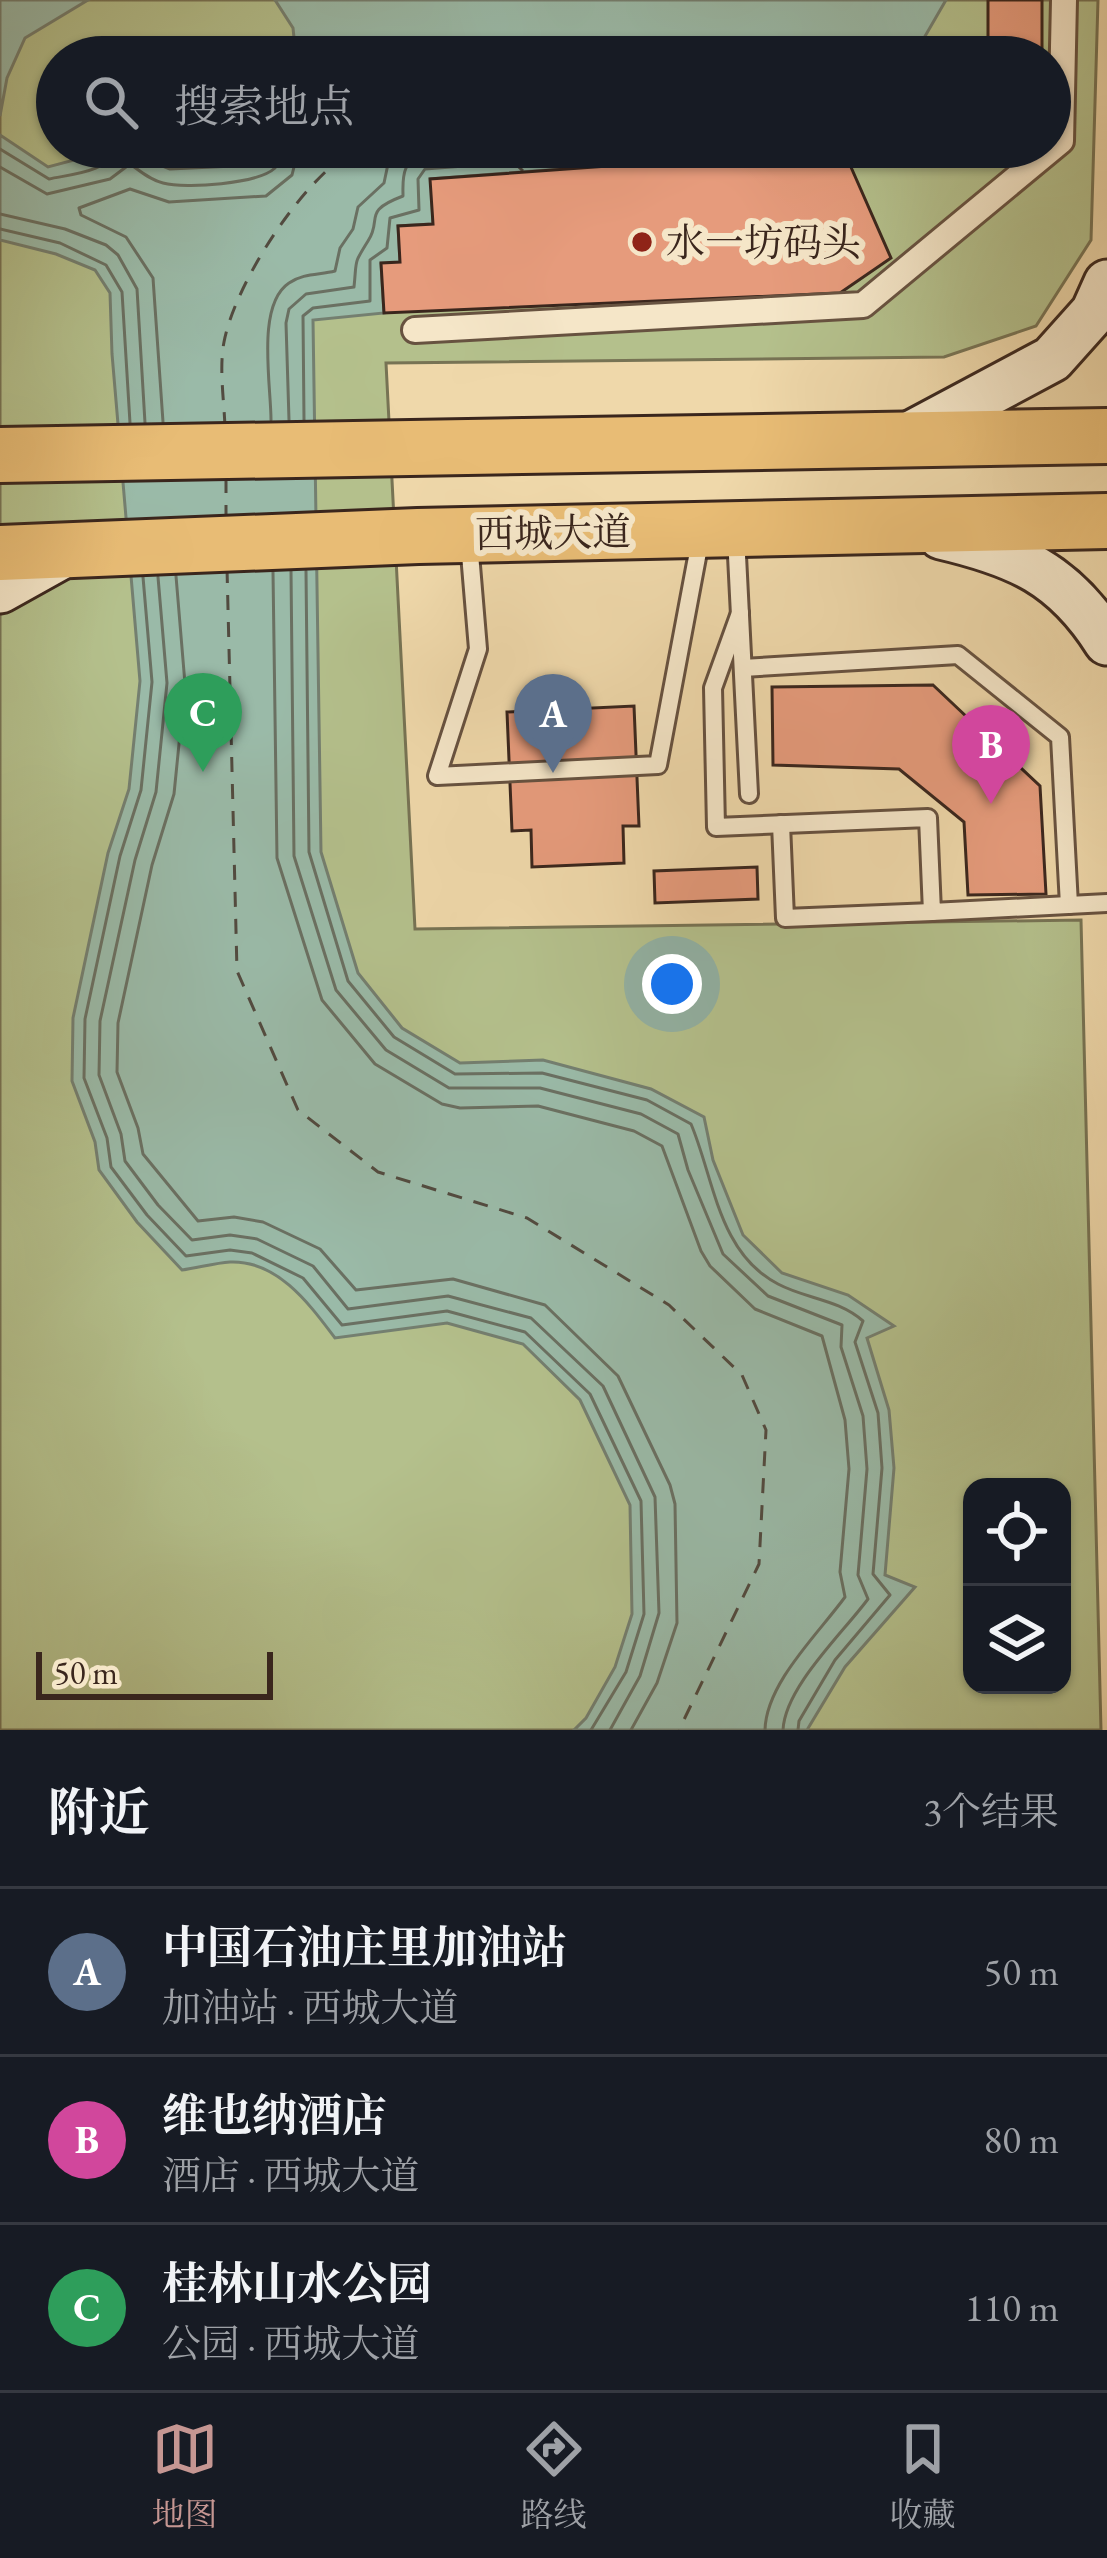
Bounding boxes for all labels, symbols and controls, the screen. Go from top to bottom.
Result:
search box [36,36,1071,168]
icon: search [78,69,144,135]
text: 搜索地点 [174,77,354,135]
place label: 水一坊码头 [666,217,861,268]
marker: 水一坊码头 [629,229,655,255]
street label: 西城大道 [475,506,631,560]
pin: C [164,673,242,772]
pin: A [514,674,592,773]
pin: B [952,705,1030,804]
your location [642,954,702,1014]
map controls [963,1478,1071,1694]
button: locate [963,1478,1071,1586]
button: layers [963,1586,1071,1694]
scale bar [36,1646,273,1699]
text: 50 m [54,1651,118,1694]
text: 附近 [48,1779,150,1845]
text: 3个结果 [923,1786,1059,1837]
text: 中国石油庄里加油站 [162,1918,567,1976]
text: A [73,1946,101,1997]
text: 50 m [983,1946,1059,1997]
text: 加油站 · 西城大道 [162,1982,458,2033]
text: 维也纳酒店 [162,2086,387,2144]
text: B [75,2114,99,2165]
text: 80 m [983,2114,1059,2165]
text: 酒店 · 西城大道 [162,2150,419,2201]
text: 桂林山水公园 [162,2254,432,2312]
text: C [73,2282,101,2333]
text: 110 m [965,2282,1059,2333]
text: 公园 · 西城大道 [162,2318,419,2369]
tab: 地图 [152,2416,218,2536]
tab: 路线 [521,2416,587,2536]
tab: 收藏 [890,2416,956,2536]

